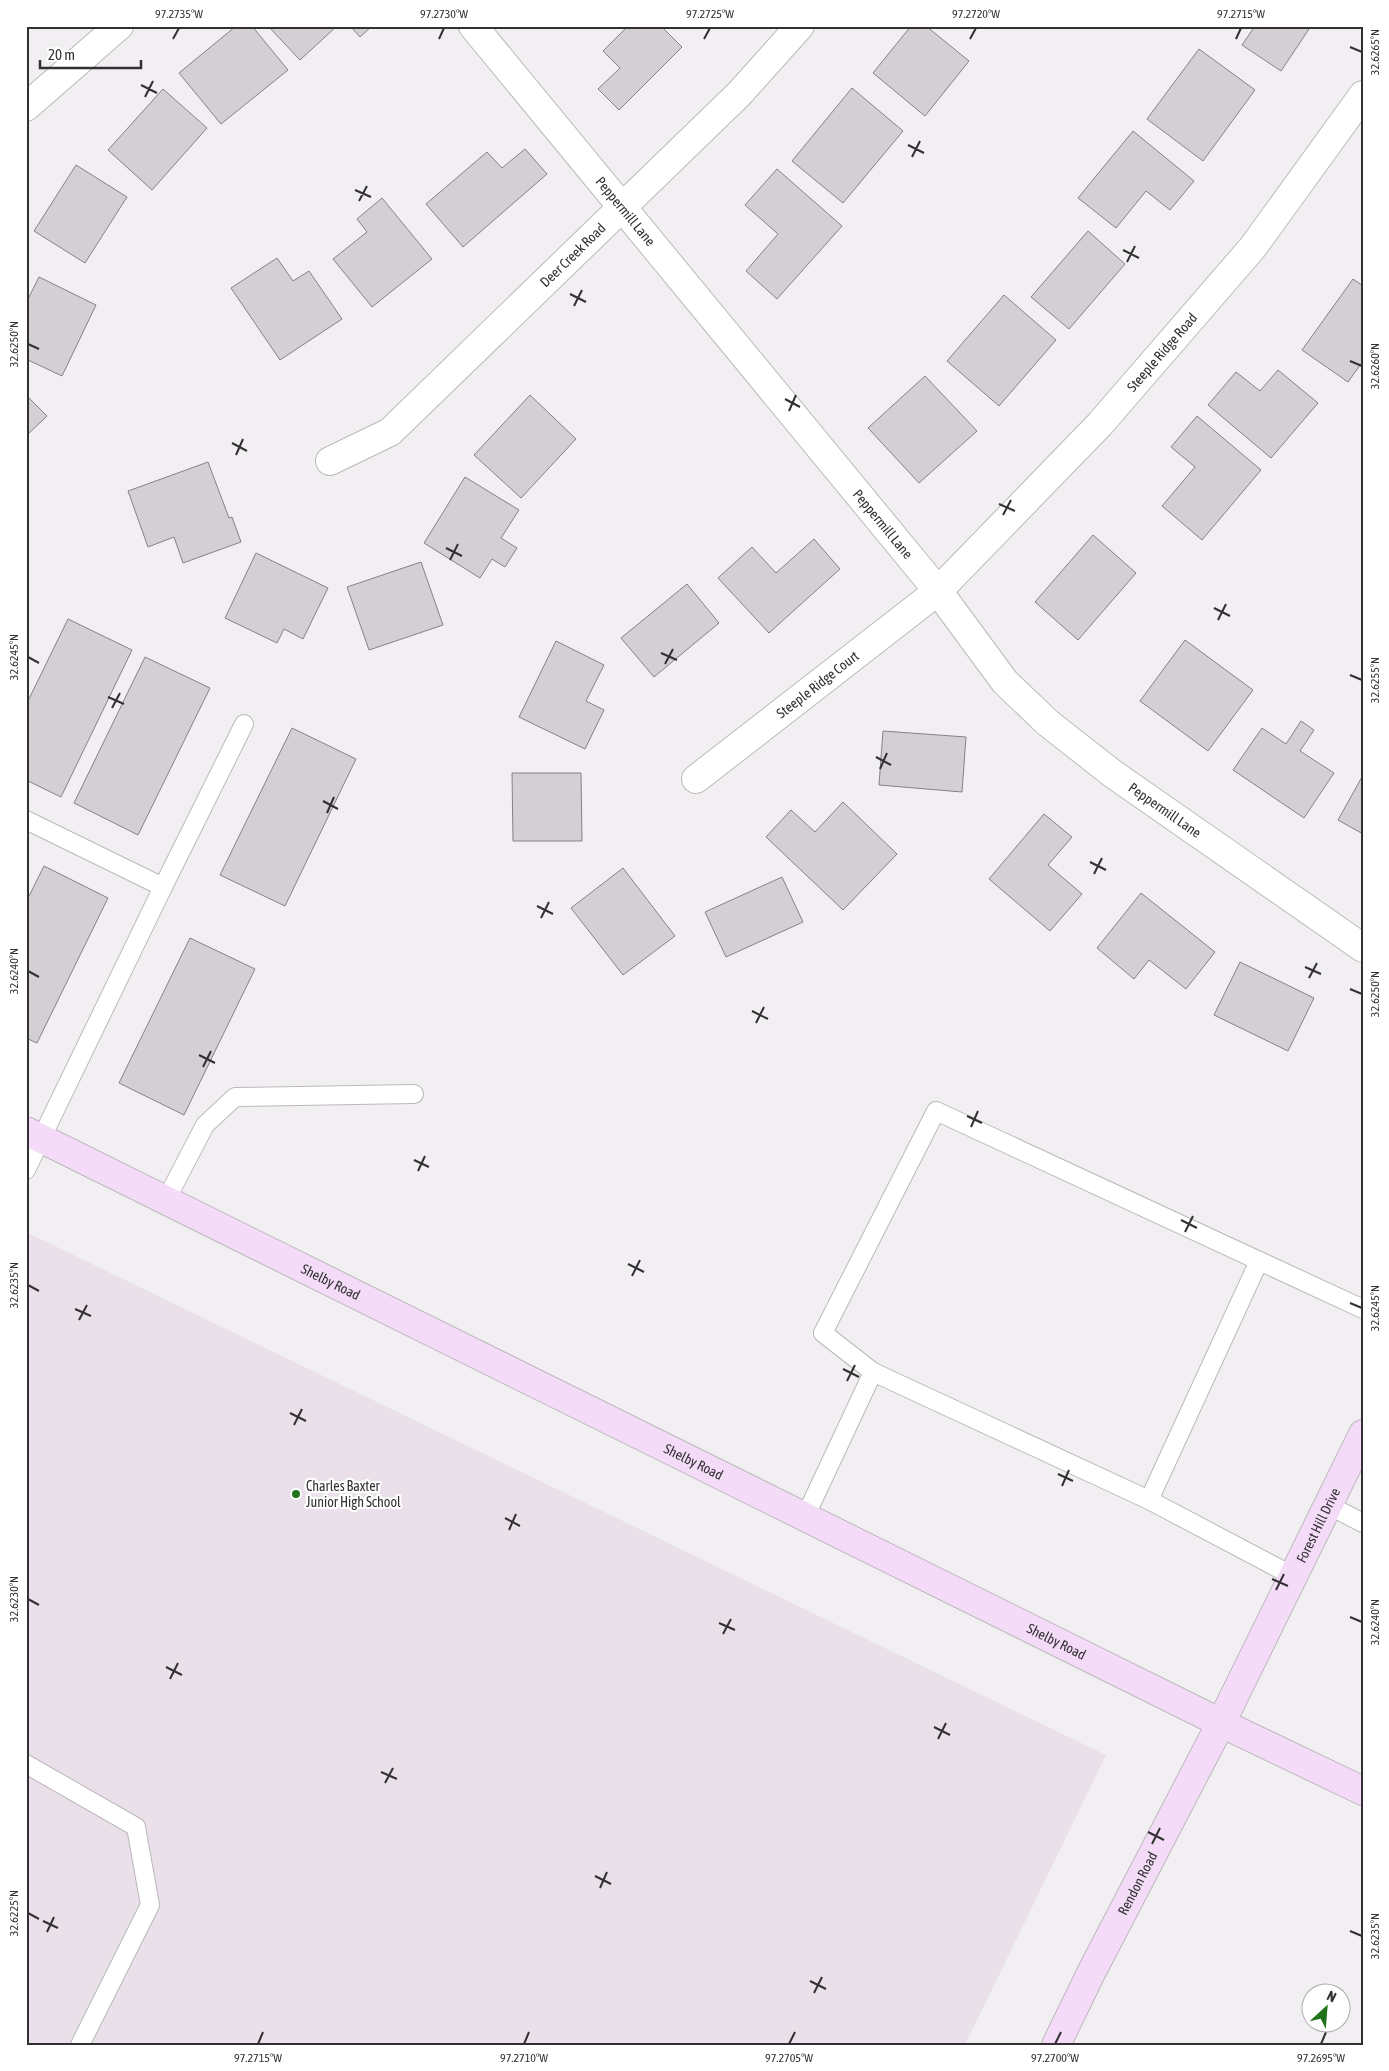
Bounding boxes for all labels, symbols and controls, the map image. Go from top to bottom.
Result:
text: 97.2735°W [155,7,203,21]
text: 97.2730°W [420,7,468,21]
text: 97.2725°W [686,7,734,21]
text: 97.2720°W [952,7,1000,21]
text: 97.2715°W [1217,7,1265,21]
text: 32.6265°N [1368,29,1382,75]
scale bar [40,38,141,70]
text: 20 m [48,46,75,63]
street label: Peppermill Lane [592,174,659,249]
street label: Deer Creek Road [537,220,609,290]
street label: Steeple Ridge Road [1124,310,1200,395]
text: 32.6250°N [7,321,21,367]
text: 32.6260°N [1368,343,1382,389]
street label: Peppermill Lane [850,486,916,562]
text: 32.6245°N [7,634,21,680]
street label: Steeple Ridge Court [773,648,862,721]
text: 32.6255°N [1368,657,1382,703]
street label: Peppermill Lane [1126,779,1204,841]
text: 32.6240°N [7,948,21,994]
text: 32.6250°N [1368,971,1382,1017]
street label: Shelby Road [299,1261,363,1303]
text: 32.6235°N [7,1262,21,1308]
text: 32.6245°N [1368,1285,1382,1331]
street label: Shelby Road [661,1440,726,1483]
place label: Charles Baxter Junior High School [306,1478,401,1510]
street label: Forest Hill Drive [1293,1485,1343,1565]
marker: Charles Baxter Junior High School [290,1488,302,1500]
text: 32.6230°N [7,1576,21,1622]
text: 32.6240°N [1368,1599,1382,1645]
street label: Shelby Road [1024,1620,1089,1663]
street label: Rendon Road [1115,1849,1161,1918]
text: 32.6225°N [7,1890,21,1936]
text: 32.6235°N [1368,1913,1382,1959]
north arrow [1302,1984,1352,2034]
text: N [1324,1987,1339,2005]
text: 97.2715°W [234,2051,282,2065]
text: 97.2710°W [500,2051,548,2065]
text: 97.2705°W [765,2051,813,2065]
text: 97.2700°W [1031,2051,1079,2065]
text: 97.2695°W [1297,2051,1345,2065]

